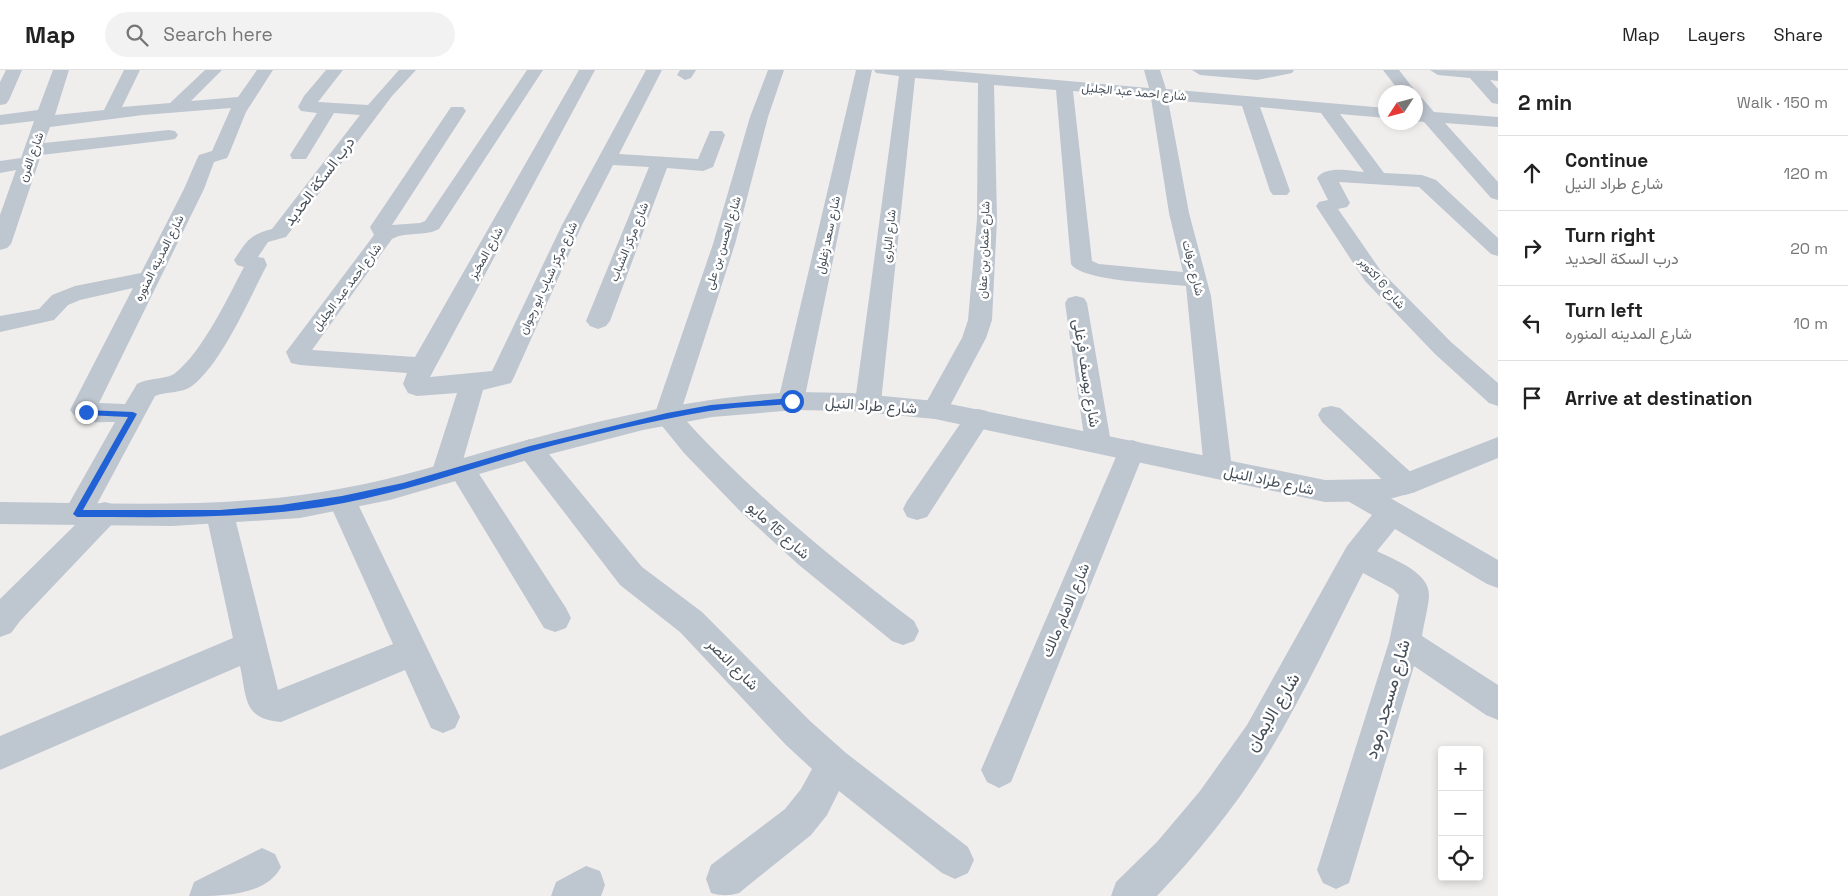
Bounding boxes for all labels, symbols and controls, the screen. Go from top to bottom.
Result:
search box [105,12,455,57]
text: Map [25,19,75,50]
icon: search [123,21,151,49]
text: Search here [163,22,273,47]
text: Map [1622,23,1660,46]
text: Layers [1688,23,1745,46]
text: Share [1773,23,1823,46]
street label: شارع احمد عبد الجليل [1081,79,1187,106]
north arrow [1378,85,1423,130]
text: 2 min [1518,89,1572,116]
text: Walk · 150 m [1737,92,1828,113]
street label: شارع الفرن [15,130,48,184]
street label: درب السكة الحديد [279,133,359,229]
text: Continue [1565,148,1648,173]
icon: ahead [1518,159,1546,187]
text: 120 m [1784,163,1828,184]
text: شارع طراد النيل [1565,173,1663,194]
street label: شارع الحسن بن على [701,194,746,292]
street label: شارع سعد زغلول [812,195,845,276]
street label: شارع مركز الشباب [606,200,653,284]
street label: شارع عثمان بن عفان [974,201,995,299]
street label: شارع البارى [878,209,901,263]
street label: شارع المدينه المنوره [130,212,189,304]
street label: شارع مركز شباب ابو رجوان [515,219,582,337]
text: Turn right [1565,223,1655,248]
street label: شارع المخبز [465,224,508,283]
icon: right [1518,234,1546,262]
text: 20 m [1790,238,1828,259]
street label: شارع عرفات [1177,239,1208,298]
street label: شارع احمد عبد الجليل [309,240,386,334]
text: درب السكة الحديد [1565,248,1679,269]
street label: شارع 6 اكتوبر [1354,253,1409,313]
text: Turn left [1565,298,1643,323]
icon: left [1518,309,1546,337]
text: 10 m [1793,313,1828,334]
street label: شارع يوسف فرغلى [1067,317,1105,429]
text: شارع المدينه المنوره [1565,323,1692,344]
icon: arrive [1518,384,1546,412]
text: Arrive at destination [1565,386,1753,411]
route start [781,390,804,413]
street label: شارع طراد النيل [824,392,918,420]
route end [75,401,98,424]
street label: شارع طراد النيل [1222,461,1316,501]
street label: شارع 15 مايو [743,497,814,564]
street label: شارع الامام مالك [1037,560,1095,661]
street label: شارع النصر [701,633,763,695]
street label: شارع مسجد رمود [1359,637,1416,762]
street label: شارع الايمان [1239,668,1305,756]
map controls [1438,746,1483,881]
button: + [1438,746,1483,791]
button: − [1438,791,1483,836]
button: locate [1438,836,1483,881]

